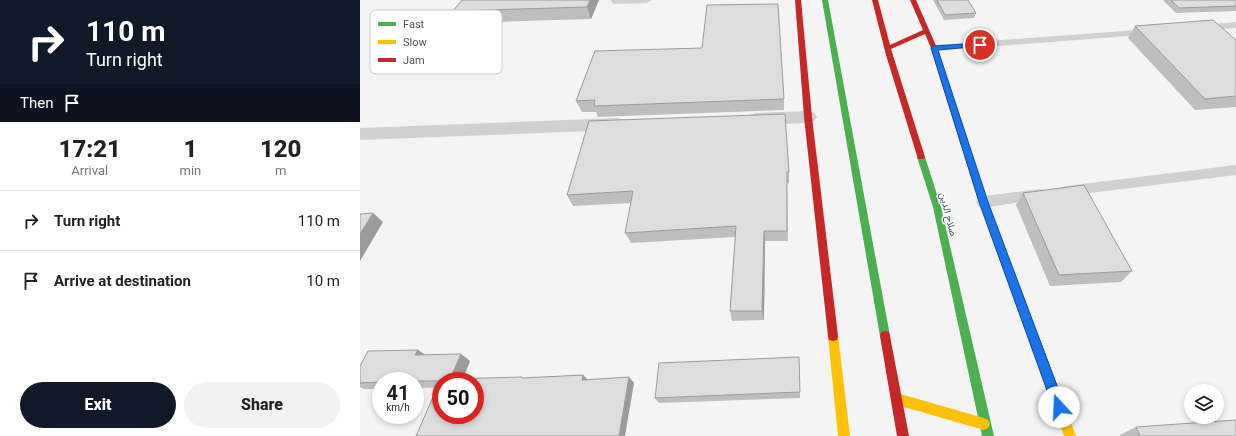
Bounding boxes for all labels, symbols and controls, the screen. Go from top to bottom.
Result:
legend [370,10,502,74]
text: 110 m [86,15,165,48]
icon: right [20,16,72,68]
text: Fast [403,18,425,31]
pin [963,28,997,62]
icon: arrive [969,34,991,56]
text: Slow [403,36,427,49]
text: Turn right [86,49,163,70]
text: Jam [403,54,425,67]
icon: arrive [61,92,83,114]
text: Then [20,94,53,112]
text: 17:21 [59,135,121,163]
text: 1 [183,135,197,163]
text: 120 [260,135,301,163]
text: Arrival [71,163,108,178]
text: min [180,163,201,178]
text: m [275,163,286,178]
street label: صلاح الدين [937,191,959,237]
icon: right [20,210,42,232]
text: Turn right [54,212,120,230]
text: 110 m [298,212,340,230]
icon: arrive [20,270,42,292]
text: Arrive at destination [54,272,191,290]
text: 10 m [306,272,340,290]
speed limit sign: 50 [432,372,484,424]
text: 41 [387,381,409,405]
button: Exit [20,382,176,428]
button: Share [184,382,340,428]
map controls [1184,384,1224,424]
button: layers [1184,384,1224,424]
position arrow [1038,386,1080,428]
text: km/h [386,402,410,413]

